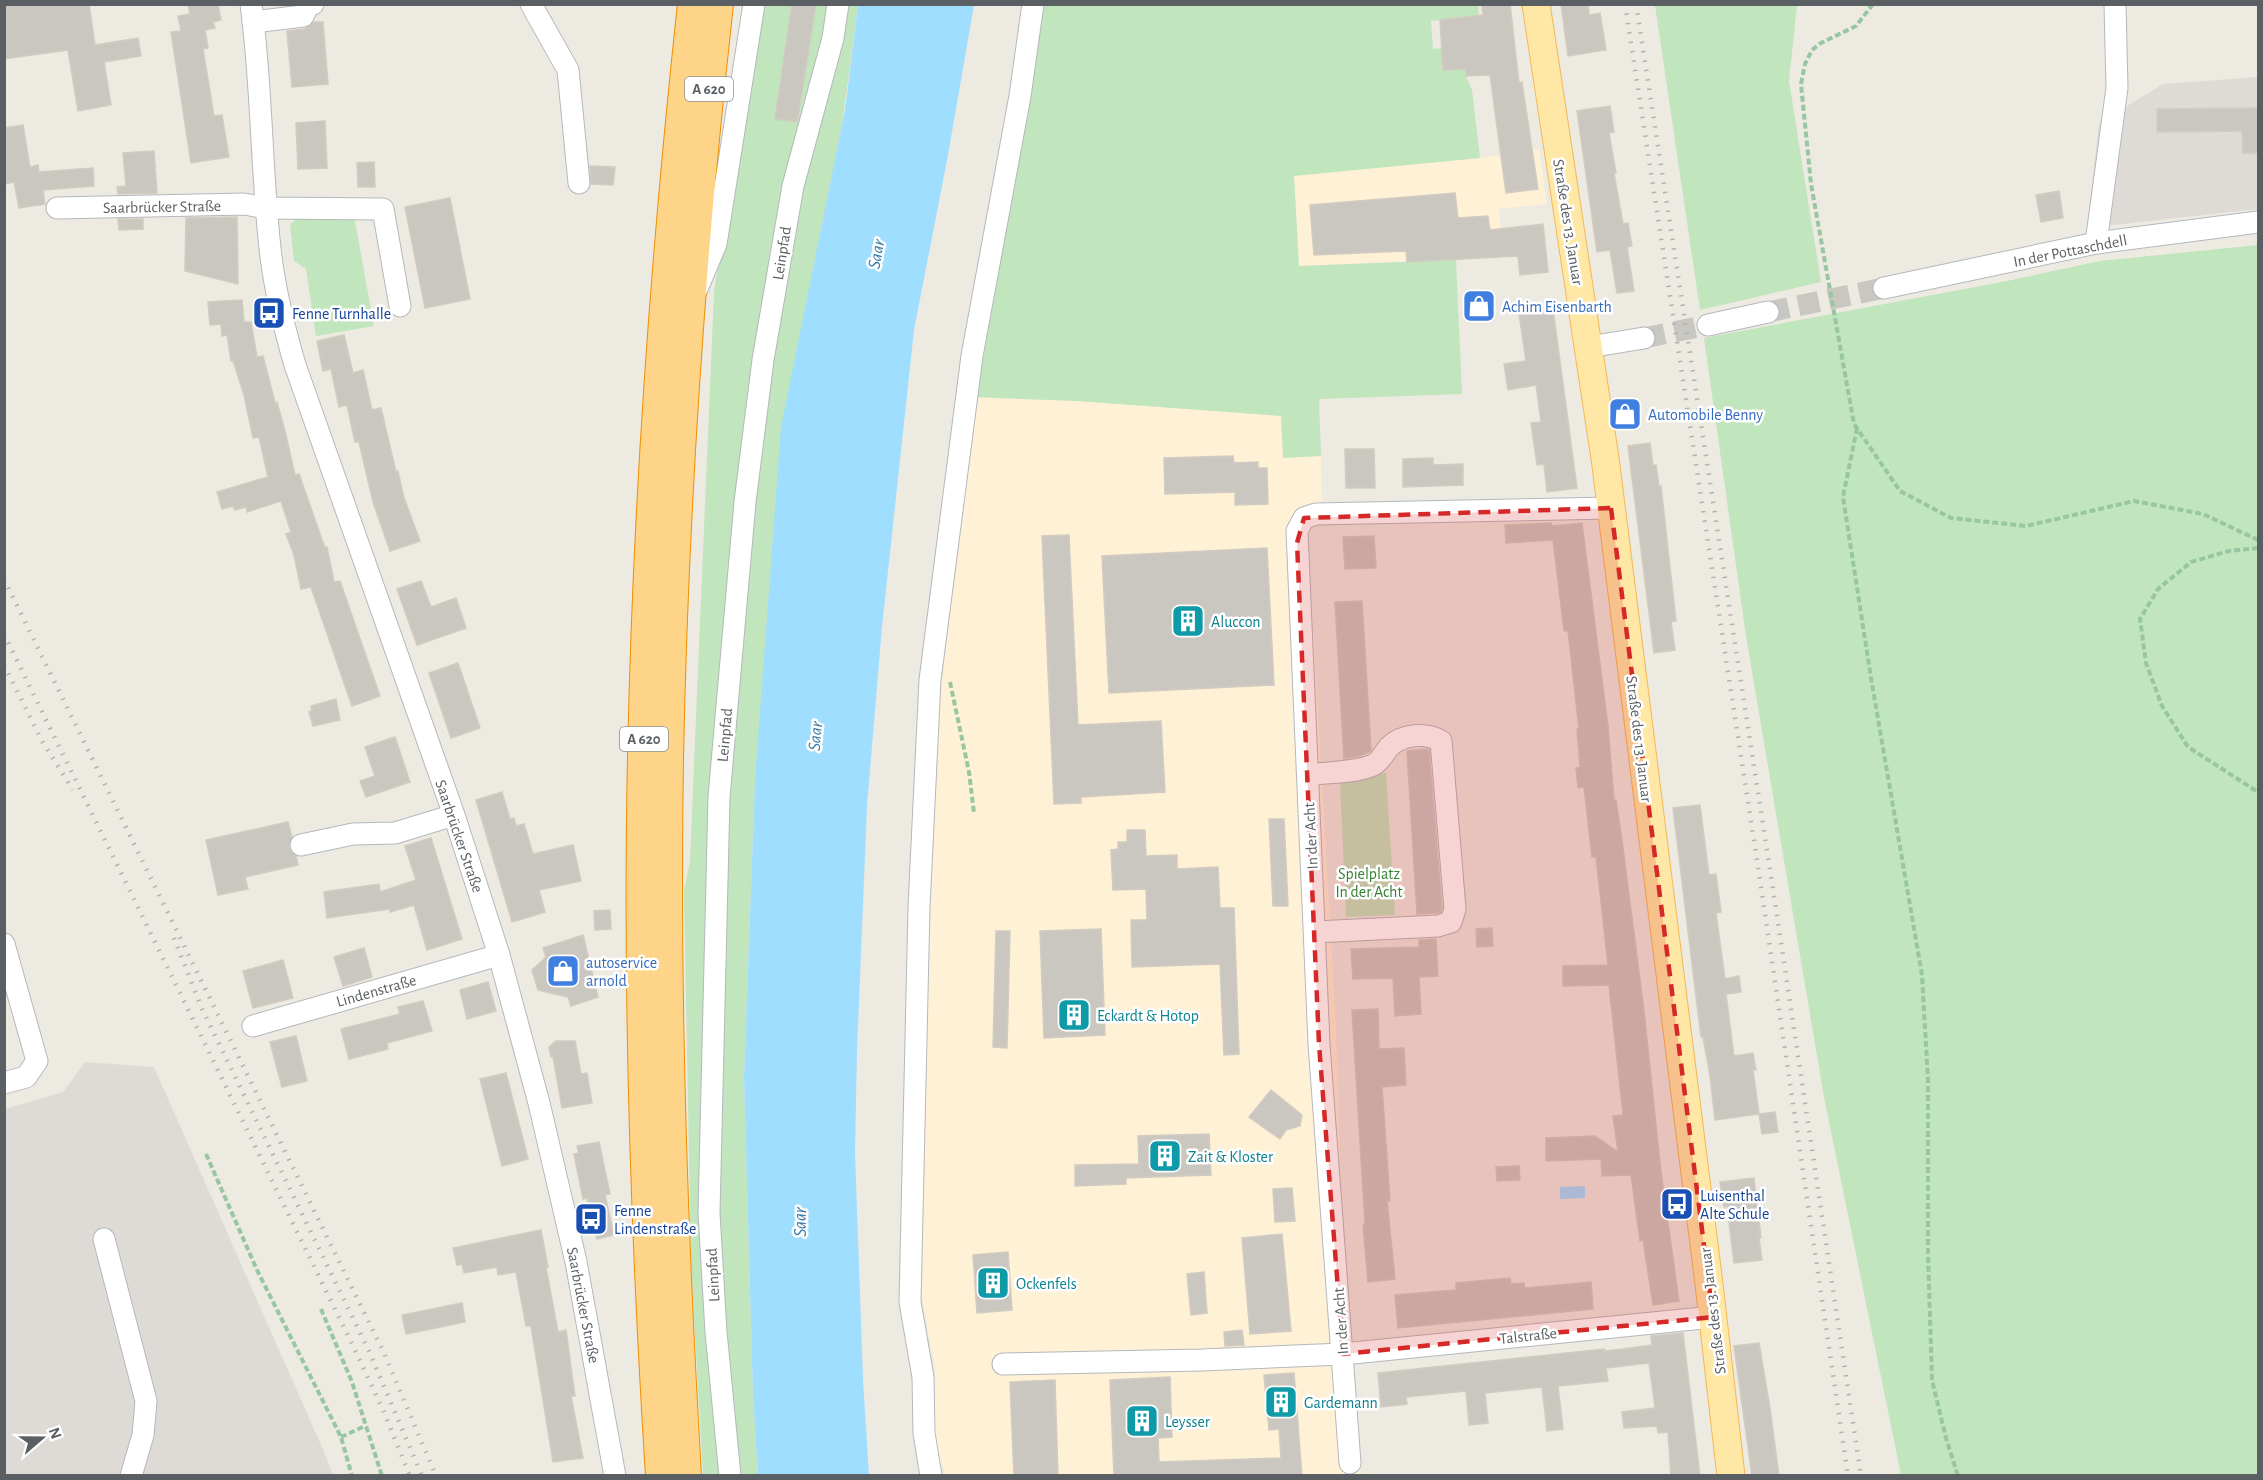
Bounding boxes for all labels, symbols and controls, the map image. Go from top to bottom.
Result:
road number: A 620 [685,77,733,101]
street label: Straße des 13. Januar [1550,158,1586,287]
street label: Saarbrücker Straße [103,198,221,216]
street label: Leinpfad [770,225,794,281]
street label: In der Pottaschdell [2012,232,2128,270]
water label: Saar [866,237,889,270]
shop icon: Achim Eisenbarth [1461,288,1497,324]
bus stop icon: Fenne Turnhalle [251,295,287,331]
place label: Achim Eisenbarth [1502,299,1612,315]
place label: Fenne Turnhalle [292,306,391,322]
shop icon: Automobile Benny [1607,396,1643,432]
place label: Automobile Benny [1648,407,1763,424]
building icon: Aluccon [1170,603,1206,639]
place label: Aluccon [1211,614,1261,630]
street label: Straße des 13. Januar [1623,675,1655,804]
street label: Leinpfad [715,707,735,763]
water label: Saar [806,720,826,752]
road number: A 620 [620,727,668,751]
street label: Saarbrücker Straße [432,778,486,895]
street label: In der Acht [1301,802,1321,870]
park label: Spielplatz In der Acht [1335,866,1403,900]
shop icon: autoservice arnold [545,953,581,989]
place label: autoservice arnold [586,955,657,989]
street label: Lindenstraße [334,972,418,1010]
building icon: Eckardt & Hotop [1056,997,1092,1033]
place label: Eckardt & Hotop [1097,1008,1199,1024]
building icon: Zait & Kloster [1147,1138,1183,1174]
place label: Zait & Kloster [1188,1149,1274,1165]
bus stop icon: Luisenthal Alte Schule [1659,1186,1695,1222]
place label: Luisenthal Alte Schule [1700,1188,1769,1222]
bus stop icon: Fenne Lindenstraße [573,1201,609,1237]
place label: Fenne Lindenstraße [614,1203,696,1237]
water label: Saar [792,1206,810,1237]
street label: Saarbrücker Straße [564,1246,602,1365]
street label: Straße des 13. Januar [1697,1246,1729,1375]
street label: Leinpfad [704,1248,722,1302]
building icon: Ockenfels [975,1265,1011,1301]
place label: Ockenfels [1016,1276,1077,1292]
street label: In der Acht [1331,1287,1351,1355]
street label: Talstraße [1499,1325,1558,1347]
building icon: Gardemann [1263,1384,1299,1420]
place label: Gardemann [1304,1395,1378,1411]
building icon: Leysser [1124,1403,1160,1439]
north arrow [12,1408,72,1468]
place label: Leysser [1165,1414,1211,1431]
text: N [46,1425,65,1441]

